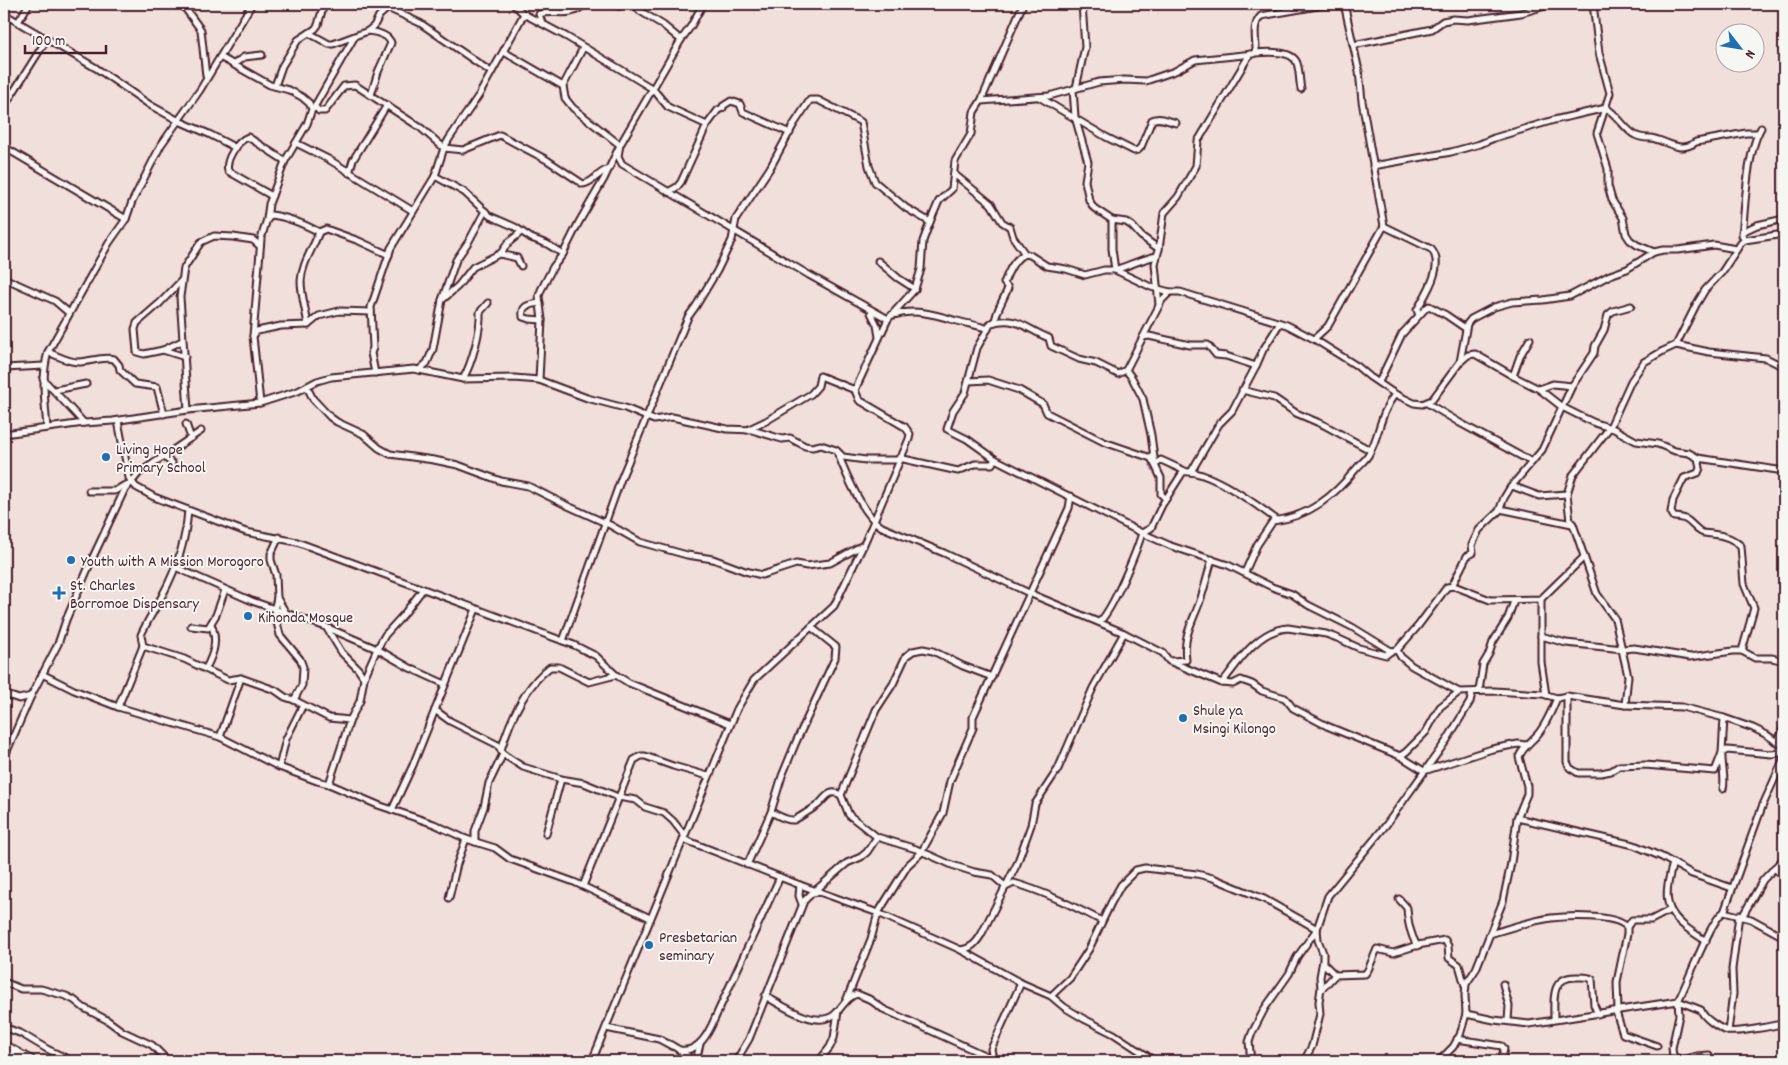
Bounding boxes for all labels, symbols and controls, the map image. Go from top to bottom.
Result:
scale bar [25,22,106,54]
north arrow [1716,22,1766,72]
text: 100 m [32,31,65,53]
text: N [1739,46,1760,62]
place label: Living Hope Primary School [116,439,206,480]
marker: Living Hope Primary School [100,451,112,463]
place label: Youth with A Mission Morogoro [81,551,264,574]
marker: Youth with A Mission Morogoro [65,554,77,566]
place label: St. Charles Borromoe Dispensary [70,575,199,616]
marker: St. Charles Borromoe Dispensary [52,586,66,600]
place label: Kihonda Mosque [258,607,353,630]
marker: Kihonda Mosque [242,610,254,622]
place label: Shule ya Msingi Kilongo [1193,700,1276,741]
marker: Shule ya Msingi Kilongo [1177,712,1189,724]
place label: Presbetarian seminary [659,927,737,968]
marker: Presbetarian seminary [643,939,655,951]

